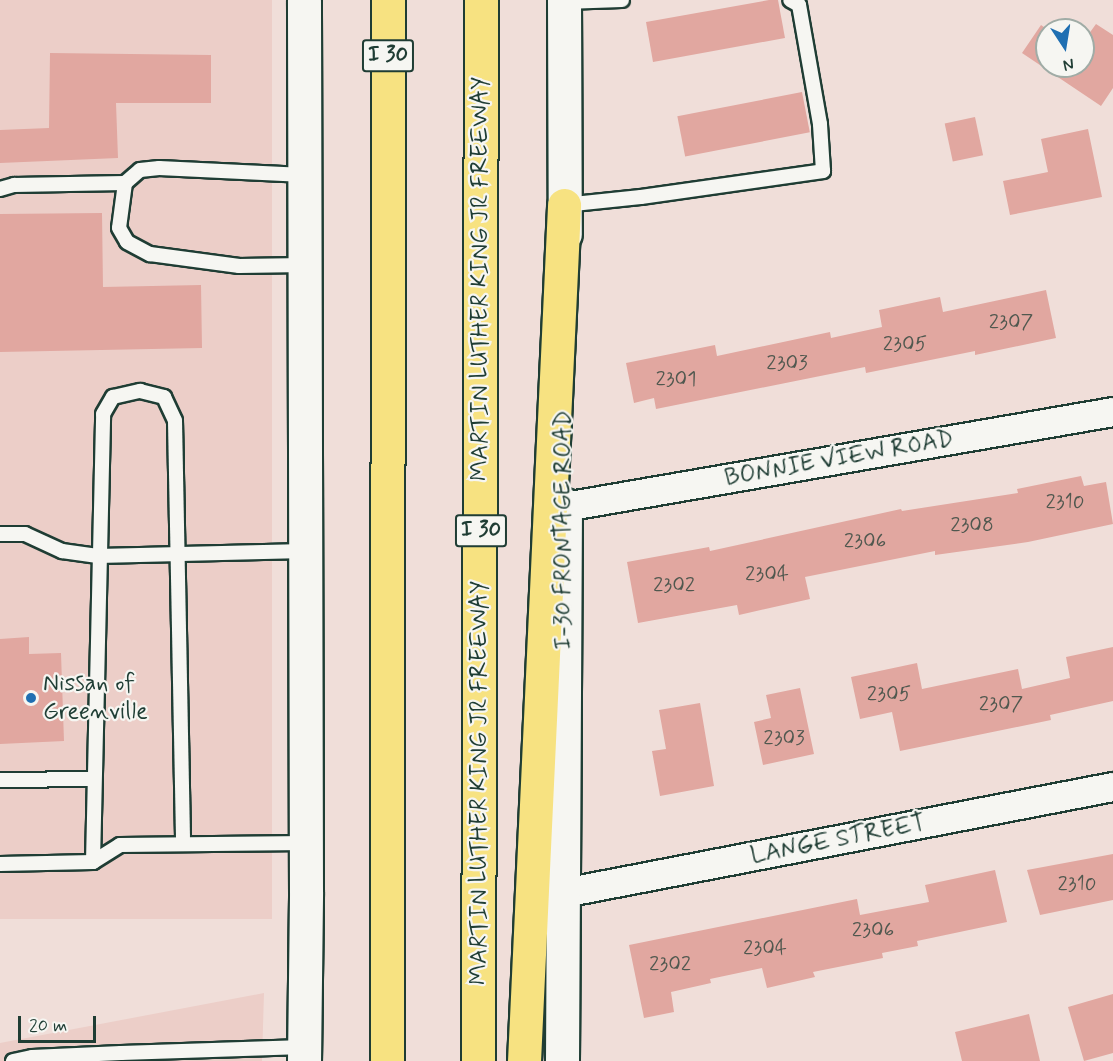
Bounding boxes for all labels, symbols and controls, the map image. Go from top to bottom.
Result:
north arrow [1035,18,1095,78]
road number: I 30 [361,37,415,75]
text: N [1061,53,1076,76]
street label: MARTIN LUTHER KING JR FREEWAY [467,73,495,485]
house number: 2307 [989,309,1033,335]
house number: 2305 [883,331,927,357]
house number: 2303 [766,350,808,376]
house number: 2301 [655,366,697,392]
street label: I-30 FRONTAGE ROAD [550,412,578,648]
street label: BONNIE VIEW ROAD [723,425,955,493]
house number: 2310 [1045,489,1085,515]
road number: I 30 [454,512,508,550]
house number: 2308 [950,512,994,538]
house number: 2306 [844,528,886,554]
house number: 2304 [745,561,789,587]
house number: 2302 [653,572,695,598]
street label: MARTIN LUTHER KING JR FREEWAY [466,577,494,989]
place label: Nissan of Greenville [43,670,148,726]
house number: 2305 [867,681,911,707]
marker: Nissan of Greenville [24,691,38,705]
house number: 2307 [979,691,1023,717]
house number: 2303 [763,725,805,751]
street label: LANGE STREET [748,809,928,871]
house number: 2310 [1057,871,1097,897]
house number: 2306 [852,917,894,943]
house number: 2304 [743,935,787,961]
house number: 2302 [649,951,691,977]
scale bar [21,1004,99,1042]
text: 20 m [29,1014,67,1038]

